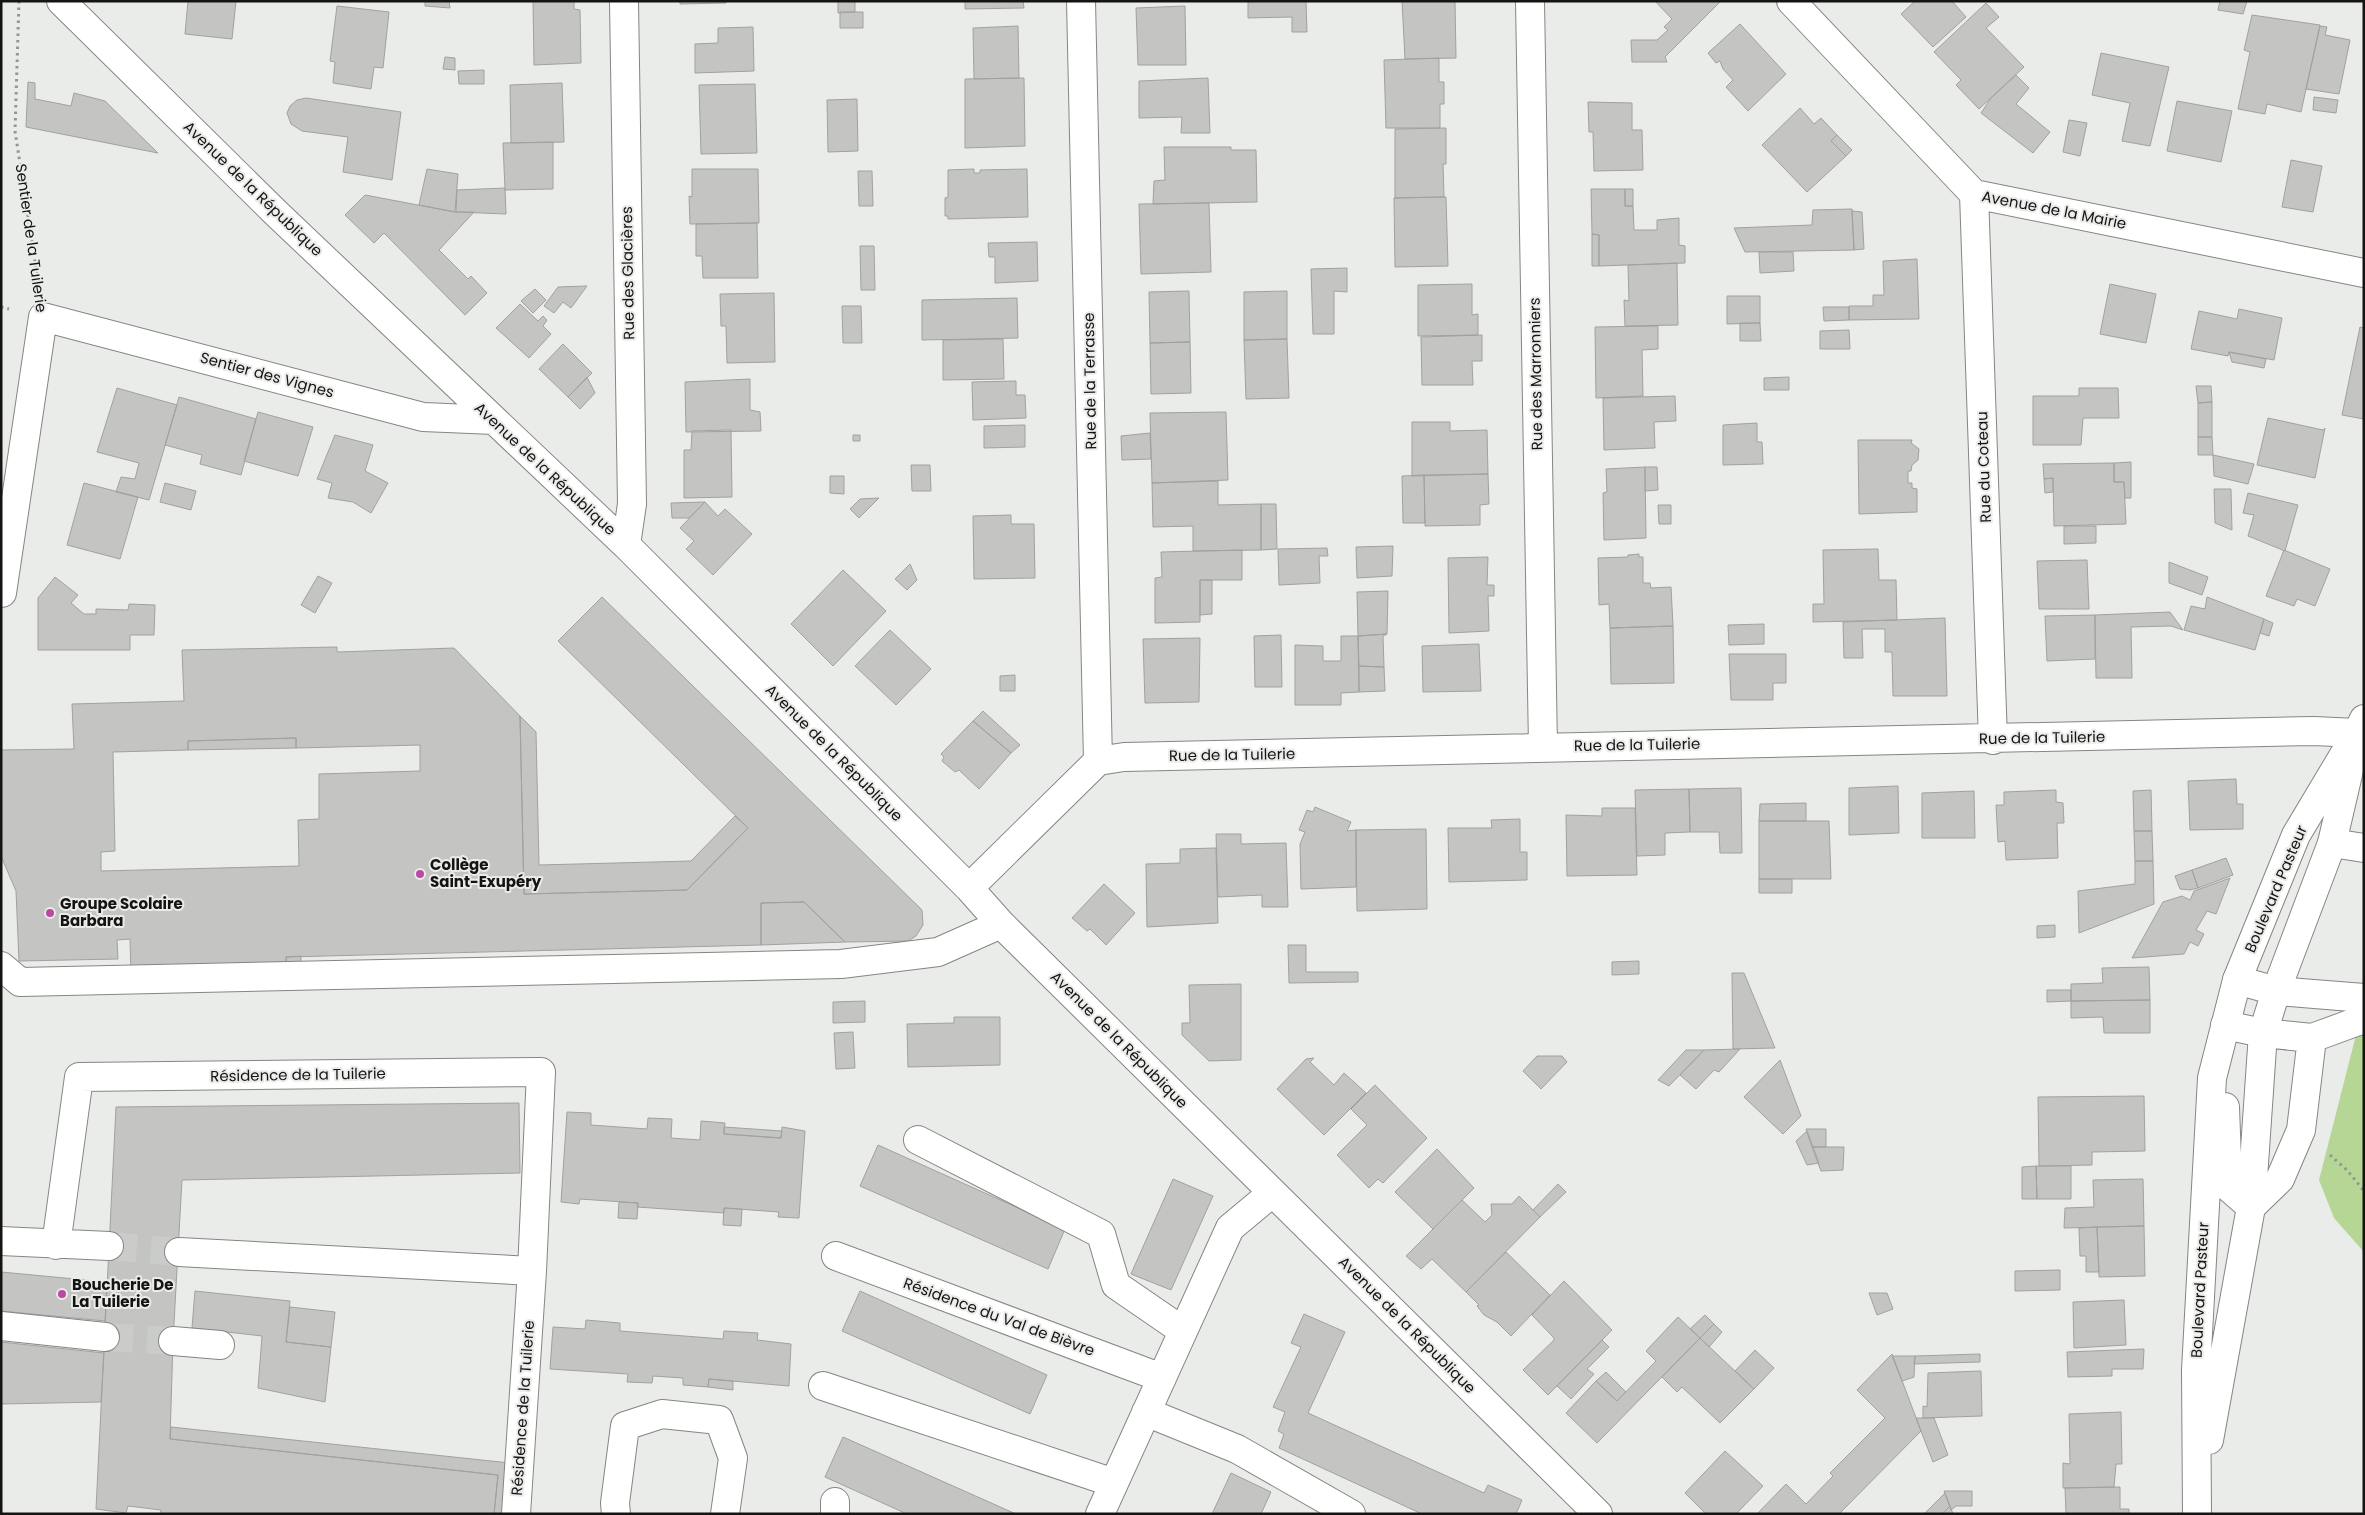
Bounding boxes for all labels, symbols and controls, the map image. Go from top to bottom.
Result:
street label: Avenue de la République [179,116,328,261]
street label: Sentier de la Tuilerie [11,162,52,314]
street label: Avenue de la Mairie [1980,185,2128,234]
street label: Rue des Glacières [616,206,639,340]
street label: Rue des Marronniers [1524,297,1547,451]
street label: Rue de la Terrasse [1078,312,1101,450]
street label: Sentier des Vignes [198,347,337,403]
street label: Avenue de la République [470,397,621,540]
street label: Rue du Coteau [1971,411,1996,523]
street label: Avenue de la République [761,679,908,826]
street label: Rue de la Tuilerie [1979,726,2105,749]
street label: Rue de la Tuilerie [1574,733,1700,756]
street label: Rue de la Tuilerie [1169,743,1295,766]
street label: Boulevard Pasteur [2239,822,2312,956]
place label: Collège Saint-Exupéry [430,854,542,892]
marker: Collège Saint-Exupéry [414,868,426,880]
place label: Groupe Scolaire Barbara [60,893,183,931]
marker: Groupe Scolaire Barbara [44,907,56,919]
street label: Avenue de la République [1046,966,1193,1113]
street label: Résidence de la Tuilerie [210,1062,386,1087]
street label: Boulevard Pasteur [2185,1221,2214,1359]
street label: Avenue de la République [1334,1251,1481,1398]
street label: Résidence du Val de Bièvre [901,1272,1098,1361]
place label: Boucherie De La Tuilerie [72,1274,173,1312]
marker: Boucherie De La Tuilerie [56,1288,68,1300]
street label: Résidence de la Tuilerie [506,1320,539,1496]

